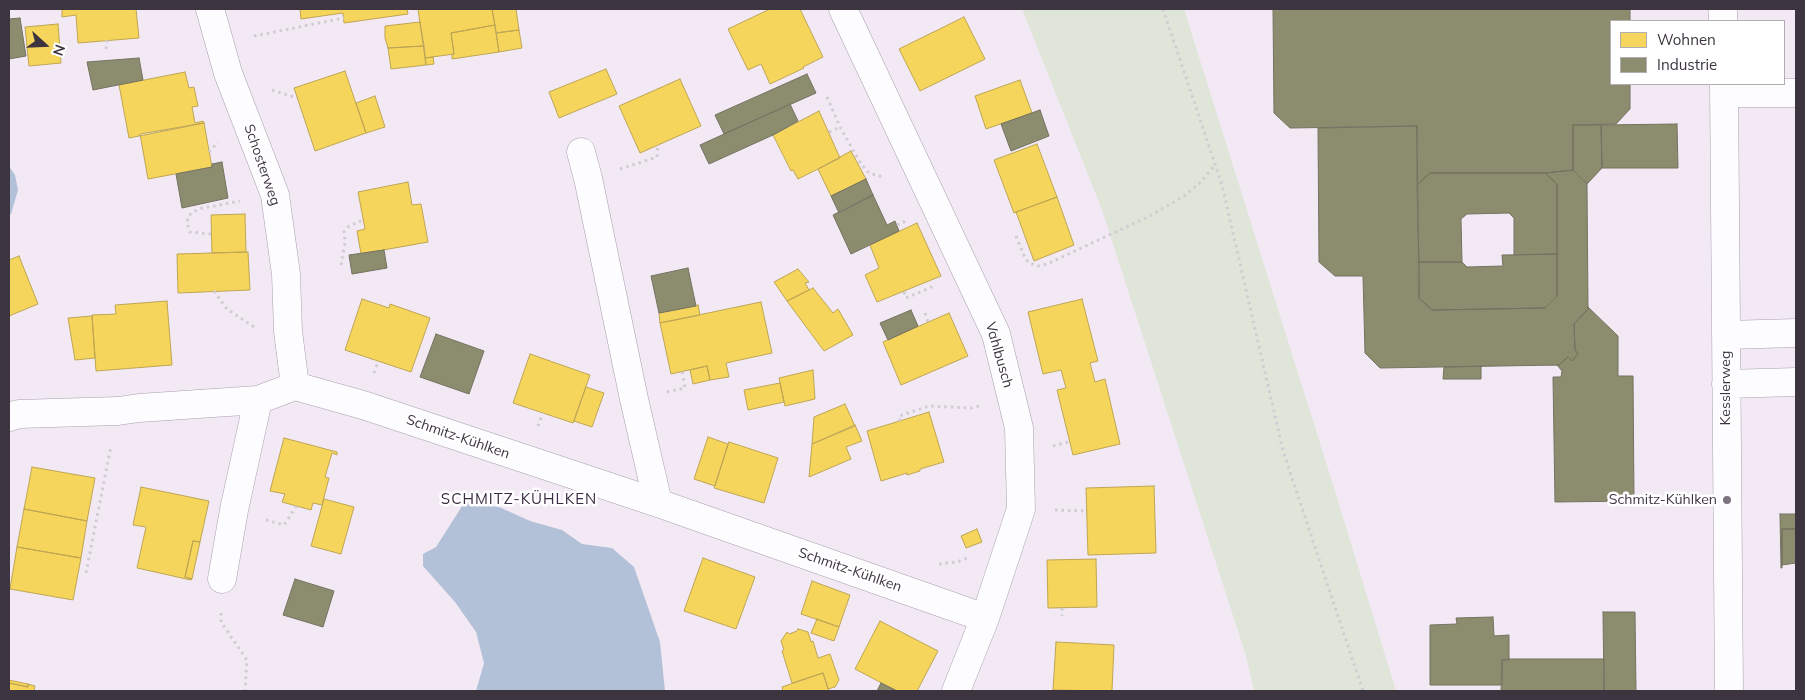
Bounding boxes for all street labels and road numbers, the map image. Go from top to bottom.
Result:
street label: Schosterweg [240,122,284,208]
street label: Vahlbusch [982,320,1016,390]
street label: Kesslerweg [1718,351,1734,425]
street label: Schmitz-Kühlken [404,411,512,463]
street label: Schmitz-Kühlken [796,544,904,596]

